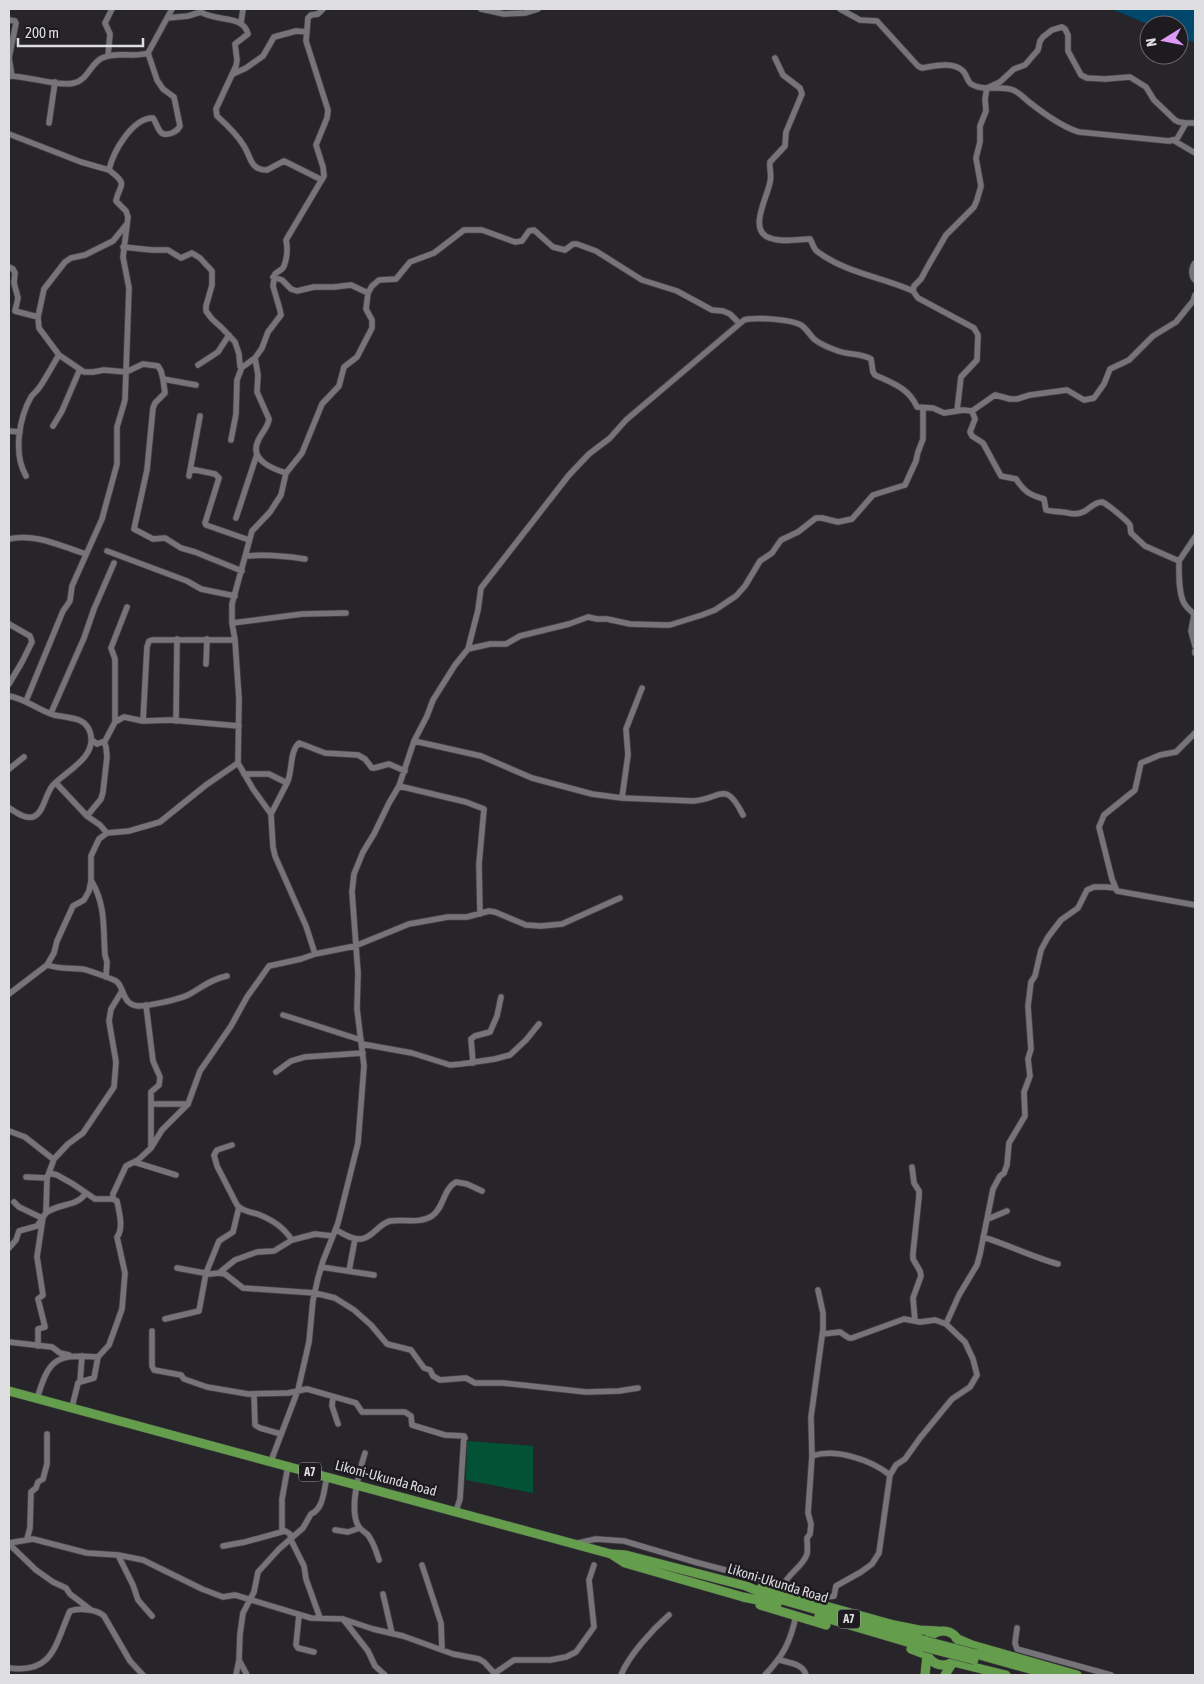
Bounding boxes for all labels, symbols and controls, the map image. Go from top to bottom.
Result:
scale bar [18,15,142,47]
north arrow [1139,15,1189,65]
text: 200 m [25,24,59,41]
text: N [1143,37,1160,48]
street label: Likoni-Ukunda Road [334,1457,438,1499]
road number: A7 [299,1462,321,1481]
street label: Likoni-Ukunda Road [726,1560,830,1606]
road number: A7 [838,1610,860,1628]

